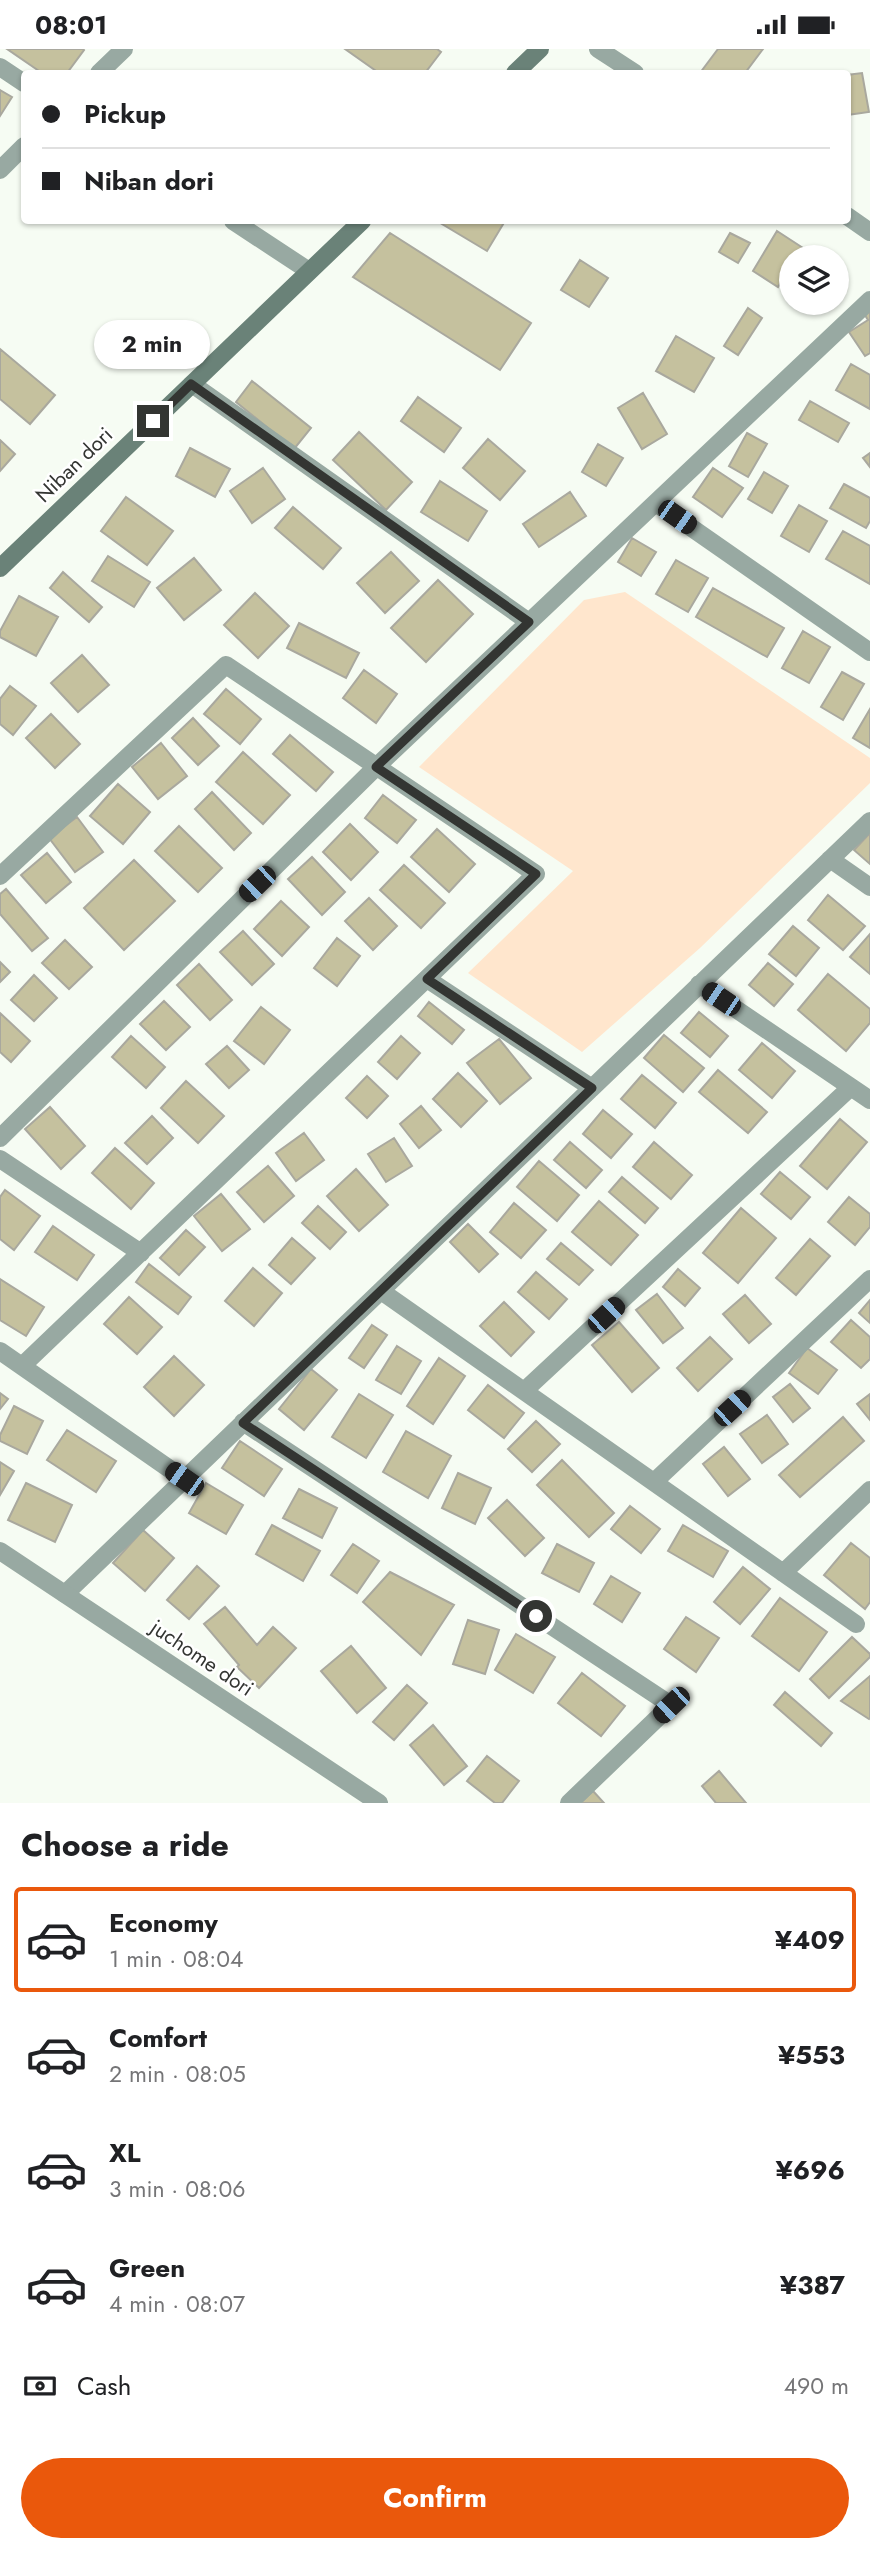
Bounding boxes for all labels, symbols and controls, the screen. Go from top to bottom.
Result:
text: 08:01 [35,6,107,44]
text: Pickup [84,95,166,133]
text: Niban dori [84,162,214,200]
map controls [779,245,849,315]
button: layers [779,245,849,315]
callout: 2 min [95,319,211,369]
text: 2 min [122,327,182,361]
route end [137,405,169,437]
street label: Niban dori [29,420,119,510]
car [654,496,701,538]
car [235,862,280,906]
car [698,979,745,1019]
car [584,1293,629,1337]
car [710,1386,755,1430]
car [161,1458,208,1500]
route start [520,1600,552,1632]
street label: juchome dori [143,1611,259,1704]
car [649,1683,694,1727]
text: Choose a ride [21,1822,229,1868]
text: Economy [109,1904,218,1942]
icon: car [25,1908,88,1971]
text: ¥409 [775,1921,845,1959]
text: 1 min · 08:04 [109,1942,243,1976]
text: Comfort [109,2019,207,2057]
icon: car [25,2023,88,2086]
text: ¥553 [778,2036,845,2074]
text: 2 min · 08:05 [109,2057,246,2091]
text: XL [109,2134,141,2172]
icon: car [25,2138,88,2201]
text: ¥696 [775,2151,845,2189]
text: 3 min · 08:06 [109,2172,245,2206]
text: Green [109,2249,185,2287]
icon: car [25,2253,88,2316]
text: ¥387 [780,2266,845,2304]
text: 4 min · 08:07 [109,2287,245,2321]
icon: cash [21,2367,59,2405]
text: Cash [77,2367,131,2405]
text: 490 m [784,2369,849,2403]
button: Confirm [21,2458,849,2538]

